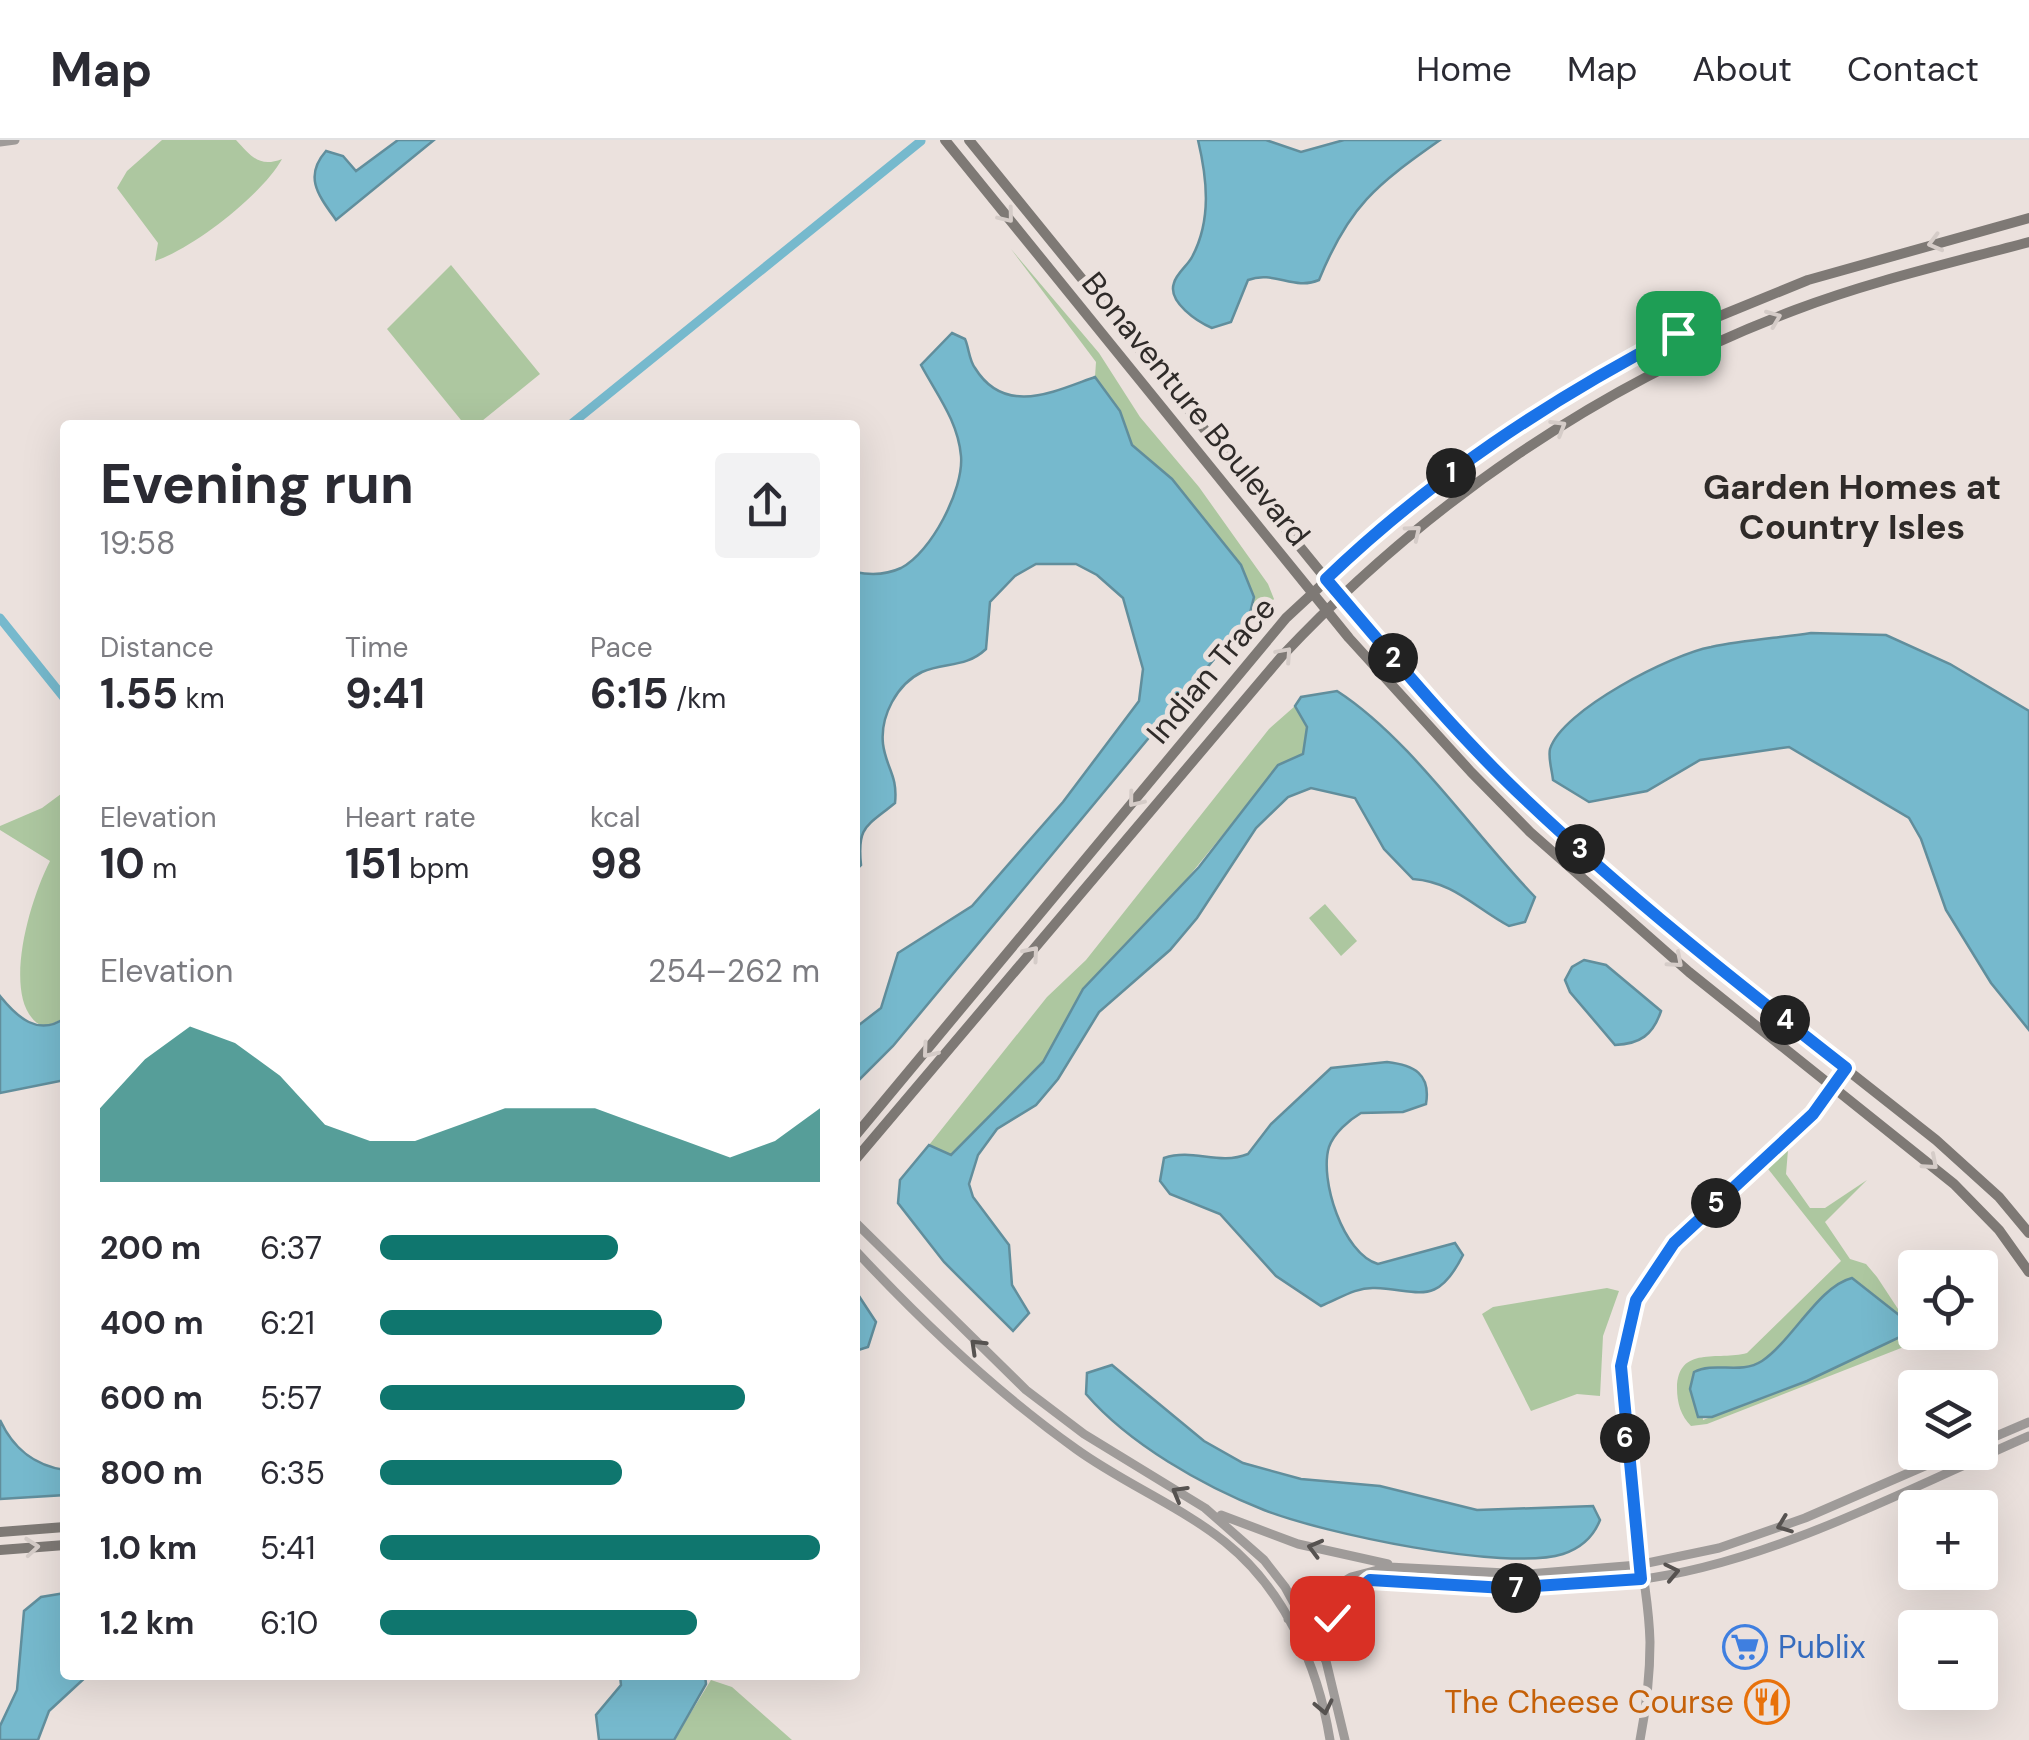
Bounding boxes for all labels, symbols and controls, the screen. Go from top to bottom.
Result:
text: Map [50,38,152,101]
text: Home [1416,46,1512,92]
text: Map [1567,46,1637,92]
text: About [1692,46,1792,92]
text: Contact [1847,46,1979,92]
one-way arrow [995,204,1013,222]
one-way arrow [1927,232,1944,253]
street label: Bonaventure Boulevard [1072,263,1320,555]
pin [1636,291,1721,376]
icon: arrive [1651,306,1706,361]
one-way arrow [1764,310,1782,330]
one-way arrow [1548,420,1566,439]
text: Evening run [100,448,414,520]
pin: 1 [1426,448,1476,498]
button: share [715,453,820,558]
text: 1 [1446,454,1456,491]
district label: Garden Homes at Country Isles [1703,464,2001,550]
text: 19:58 [100,522,176,564]
one-way arrow [1402,526,1420,544]
street label: Indian Trace [1137,588,1285,752]
text: Distance [100,629,214,666]
text: Time [345,629,408,666]
text: Pace [590,629,653,666]
pin: 2 [1368,633,1418,683]
text: 2 [1385,639,1401,676]
one-way arrow [1273,647,1291,666]
text: 1.55 [100,666,178,721]
text: 9:41 [345,666,425,721]
text: 6:15 [590,666,669,721]
text: km [178,680,225,717]
text: /km [669,680,726,717]
one-way arrow [1129,789,1147,807]
text: Elevation [100,799,217,836]
text: Heart rate [345,799,476,836]
text: kcal [590,799,641,836]
pin: 3 [1555,824,1605,874]
text: 3 [1572,830,1588,867]
text: 10 [100,836,145,891]
text: 151 [345,836,402,891]
text: 98 [590,836,643,891]
text: m [145,850,177,887]
text: bpm [402,850,469,887]
one-way arrow [1020,947,1038,965]
text: Elevation [100,950,233,992]
text: 254–262 m [648,950,820,992]
one-way arrow [1664,950,1683,968]
pin: 4 [1760,995,1810,1045]
text: 4 [1776,1001,1794,1038]
one-way arrow [922,1039,940,1057]
one-way arrow [1919,1152,1937,1170]
pin: 5 [1691,1178,1741,1228]
text: 5 [1707,1184,1725,1221]
text: 200 m [100,1227,201,1269]
text: 6:37 [260,1227,322,1269]
map controls [1898,1250,1998,1710]
button: locate [1898,1250,1998,1350]
text: 400 m [100,1302,204,1344]
text: 6:21 [260,1302,315,1344]
one-way arrow [970,1340,989,1358]
button: layers [1898,1370,1998,1470]
text: 600 m [100,1377,203,1419]
text: 5:57 [260,1377,322,1419]
pin: 6 [1600,1413,1650,1463]
text: 6 [1616,1419,1634,1456]
text: 800 m [100,1452,203,1494]
text: 6:35 [260,1452,325,1494]
one-way arrow [1172,1485,1190,1505]
button: + [1898,1490,1998,1590]
one-way arrow [1777,1514,1794,1534]
text: 1.0 km [100,1527,197,1569]
text: 5:41 [260,1527,315,1569]
one-way arrow [25,1537,41,1559]
one-way arrow [1307,1539,1324,1560]
pin: 7 [1491,1563,1541,1613]
one-way arrow [1663,1563,1680,1584]
text: 7 [1508,1569,1524,1606]
pin [1290,1576,1375,1661]
icon: check [1305,1591,1360,1646]
text: 1.2 km [100,1602,194,1644]
text: 6:10 [260,1602,318,1644]
button: − [1898,1610,1998,1710]
supermarket icon: Publix [1722,1624,1768,1670]
place label: Publix [1778,1626,1866,1668]
restaurant icon: The Cheese Course [1744,1679,1790,1725]
place label: The Cheese Course [1444,1681,1734,1723]
one-way arrow [1312,1698,1333,1715]

